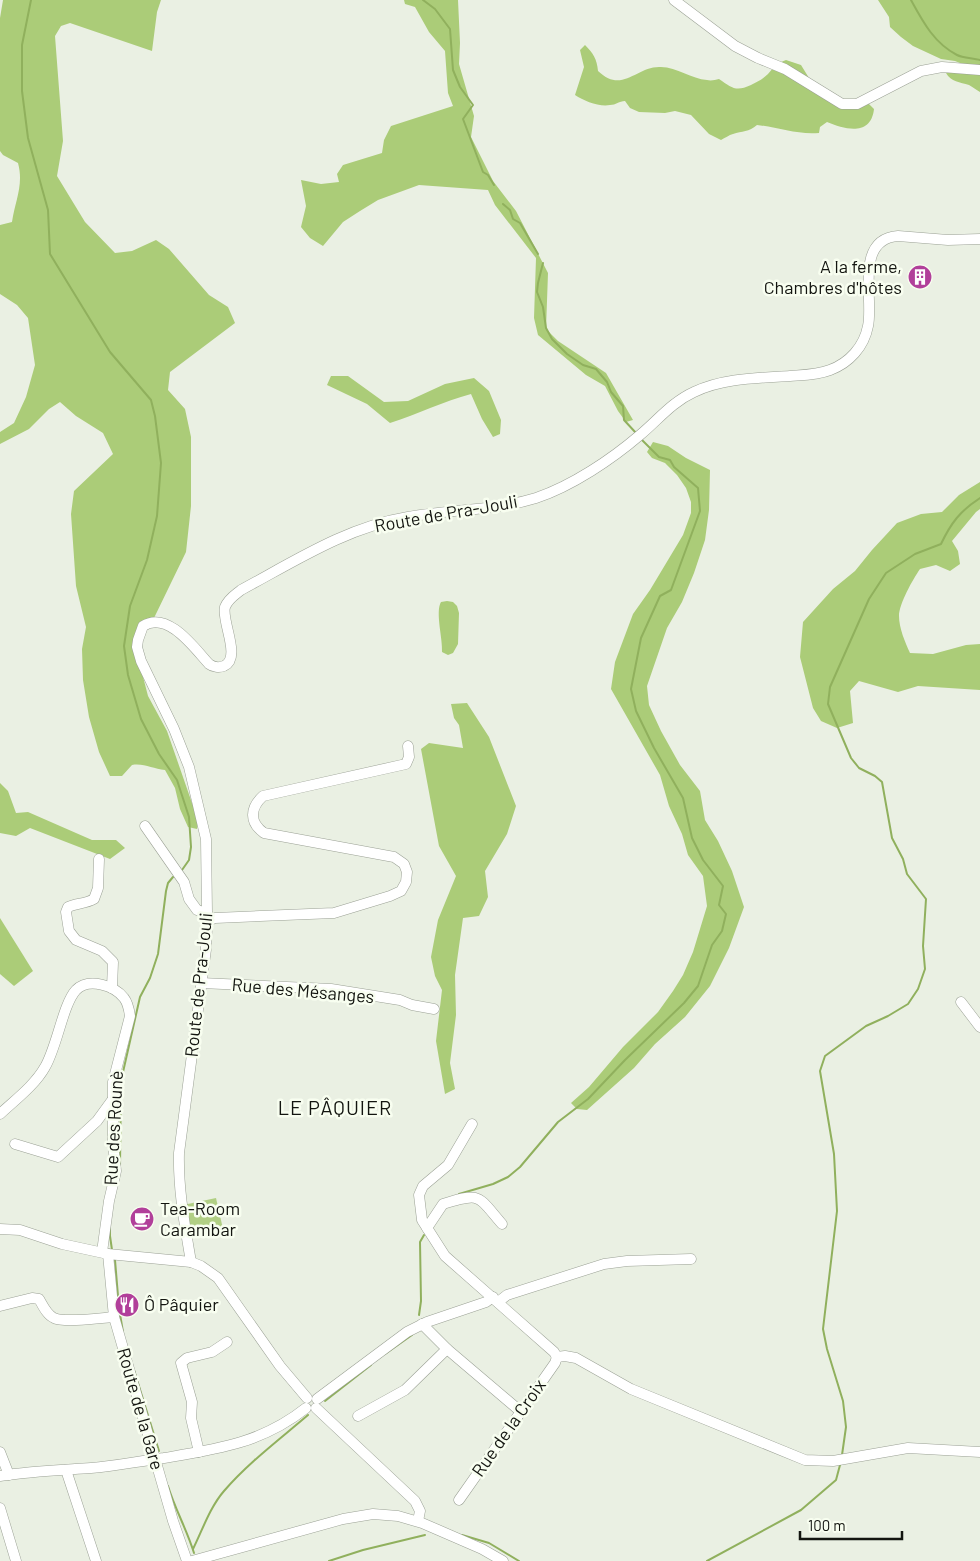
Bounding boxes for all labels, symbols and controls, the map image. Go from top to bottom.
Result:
place label: A la ferme, Chambres d'hôtes [764,255,902,298]
building icon: A la ferme, Chambres d'hôtes [907,264,933,290]
street label: Route de Pra-Jouli [373,490,519,536]
street label: Route de Pra-Jouli [179,912,217,1058]
street label: Rue des Mésanges [231,973,375,1007]
street label: Rue des Rounè [99,1070,127,1186]
district label: LE PÂQUIER [278,1095,392,1119]
place label: Tea-Room Carambar [160,1197,240,1240]
cafe icon: Tea-Room Carambar [129,1206,155,1232]
restaurant icon: Ô Pâquier [114,1292,140,1318]
place label: Ô Pâquier [144,1293,219,1315]
street label: Route de la Gare [113,1345,169,1472]
street label: Rue de la Croix [466,1374,550,1481]
scale bar [800,1508,902,1540]
text: 100 m [808,1516,846,1534]

